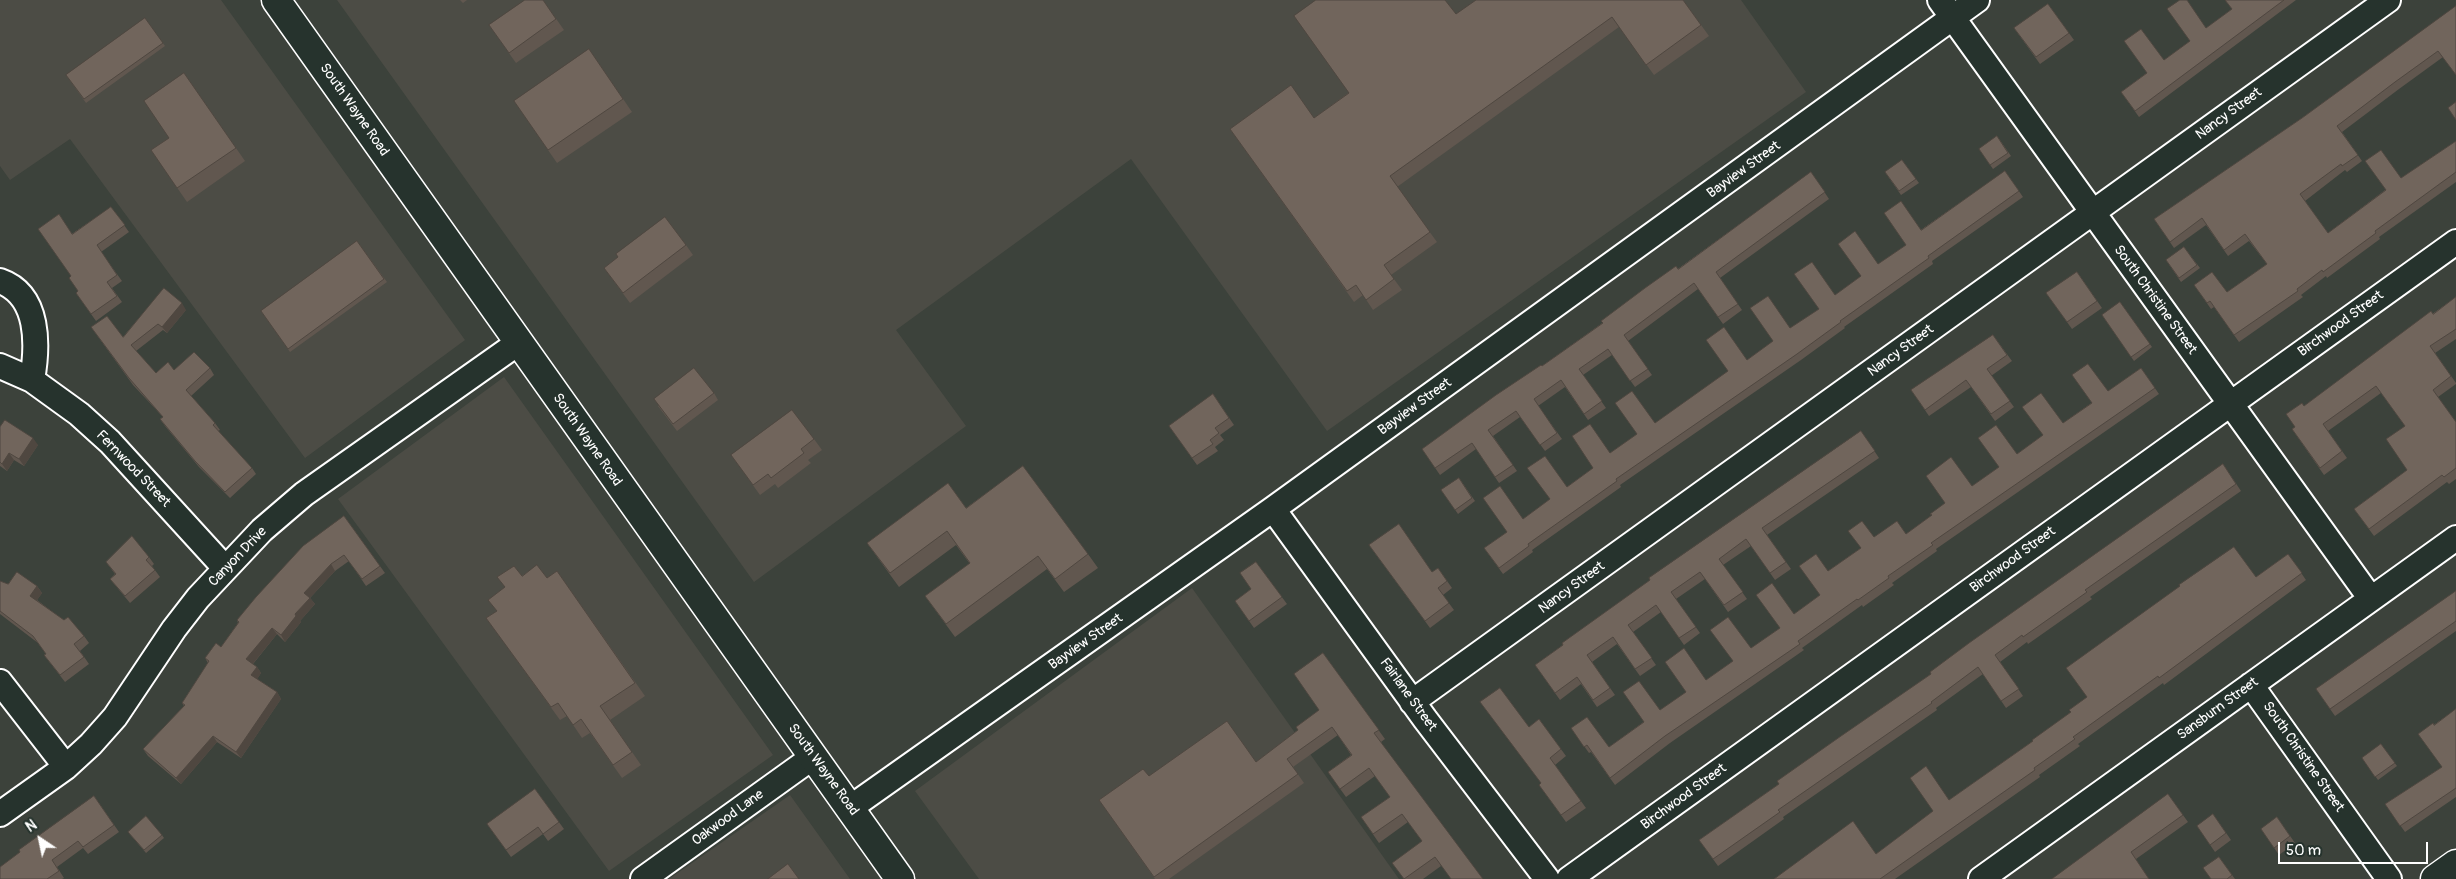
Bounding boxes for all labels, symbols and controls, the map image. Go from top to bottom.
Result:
street label: South Wayne Road [316,60,392,160]
street label: Nancy Street [2193,84,2265,144]
street label: Bayview Street [1704,138,1784,202]
street label: South Christine Street [2110,242,2200,358]
street label: Birchwood Street [2295,287,2387,361]
street label: Nancy Street [1865,321,1937,381]
street label: Bayview Street [1375,375,1455,439]
street label: South Wayne Road [549,390,625,490]
street label: Fernwood Street [92,427,174,511]
street label: Birchwood Street [1967,523,2059,597]
street label: Canyon Drive [205,524,271,590]
street label: Nancy Street [1536,558,1608,618]
street label: Bayview Street [1046,610,1126,674]
street label: Fairlane Street [1376,655,1440,735]
street label: Sansburn Street [2174,674,2262,744]
street label: South Christine Street [2259,699,2347,815]
street label: South Wayne Road [784,721,862,819]
street label: Birchwood Street [1638,760,1730,834]
street label: Oakwood Lane [689,786,767,850]
north arrow [15,814,65,864]
text: N [23,816,40,836]
scale bar [2281,832,2431,864]
text: 50 m [2286,841,2321,860]

